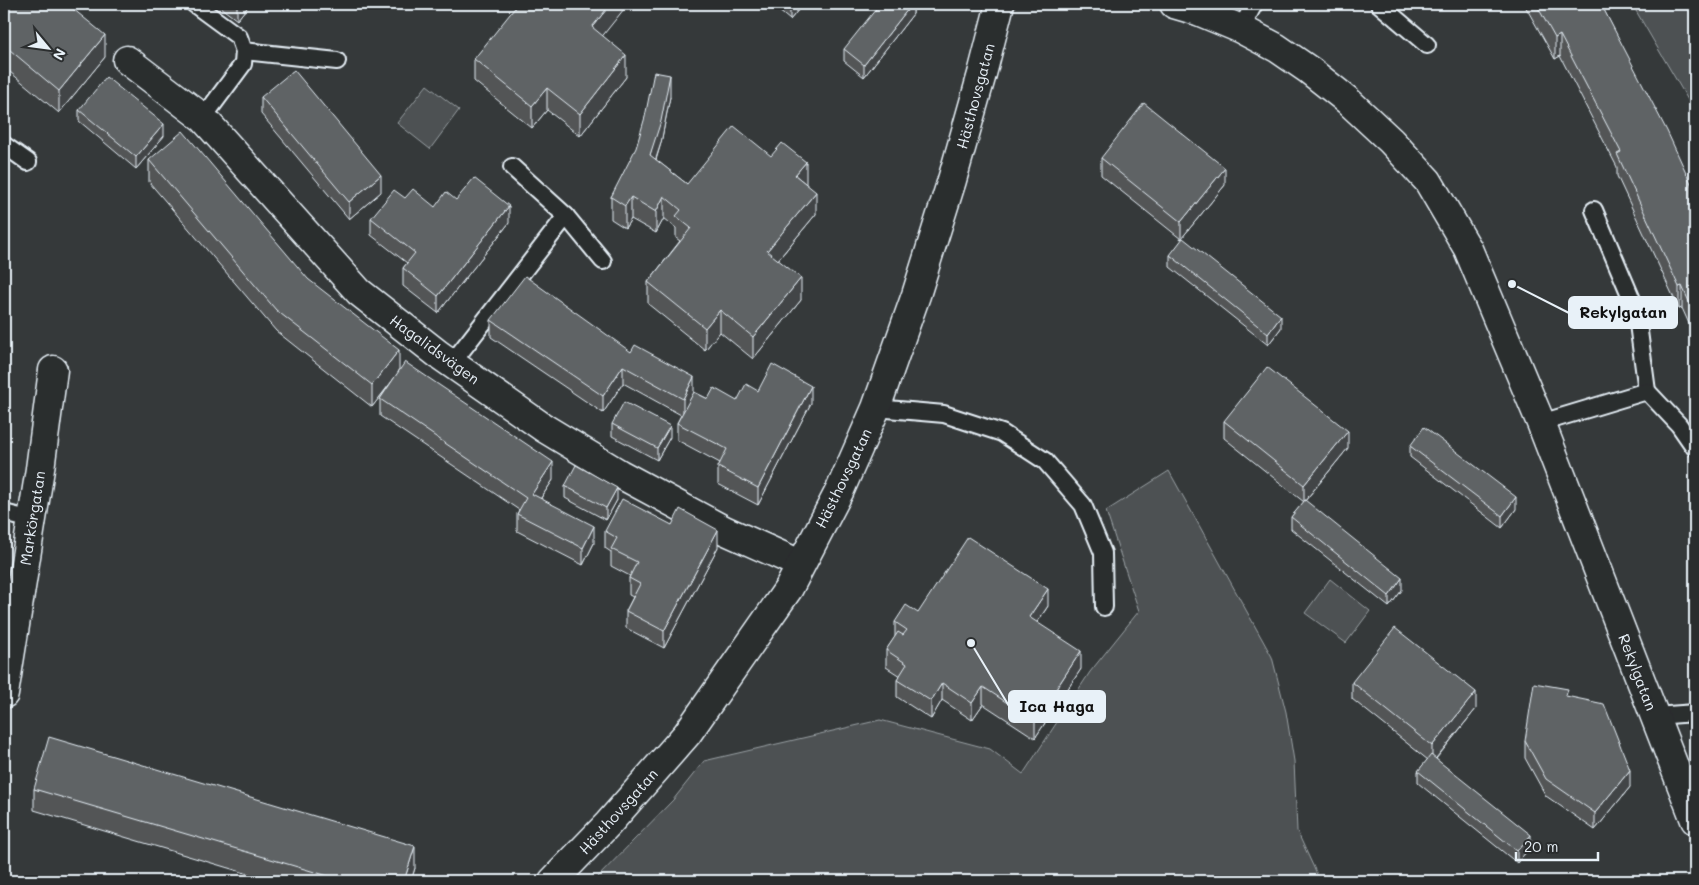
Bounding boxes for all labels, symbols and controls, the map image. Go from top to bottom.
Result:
north arrow [22,22,72,72]
street label: Hästhovsgatan [951,41,999,151]
text: N [49,45,71,64]
callout: Rekylgatan [1569,297,1677,328]
text: Rekylgatan [1579,301,1667,322]
street label: Hagalidsvägen [386,310,484,388]
street label: Hästhovsgatan [810,425,876,531]
street label: Markörgatan [15,469,49,567]
street label: Rekylgatan [1614,631,1662,713]
callout: Ica Haga [1009,691,1105,722]
text: Ica Haga [1019,695,1095,716]
street label: Hästhovsgatan [574,764,662,858]
scale bar [1516,830,1599,862]
text: 20 m [1524,836,1558,856]

